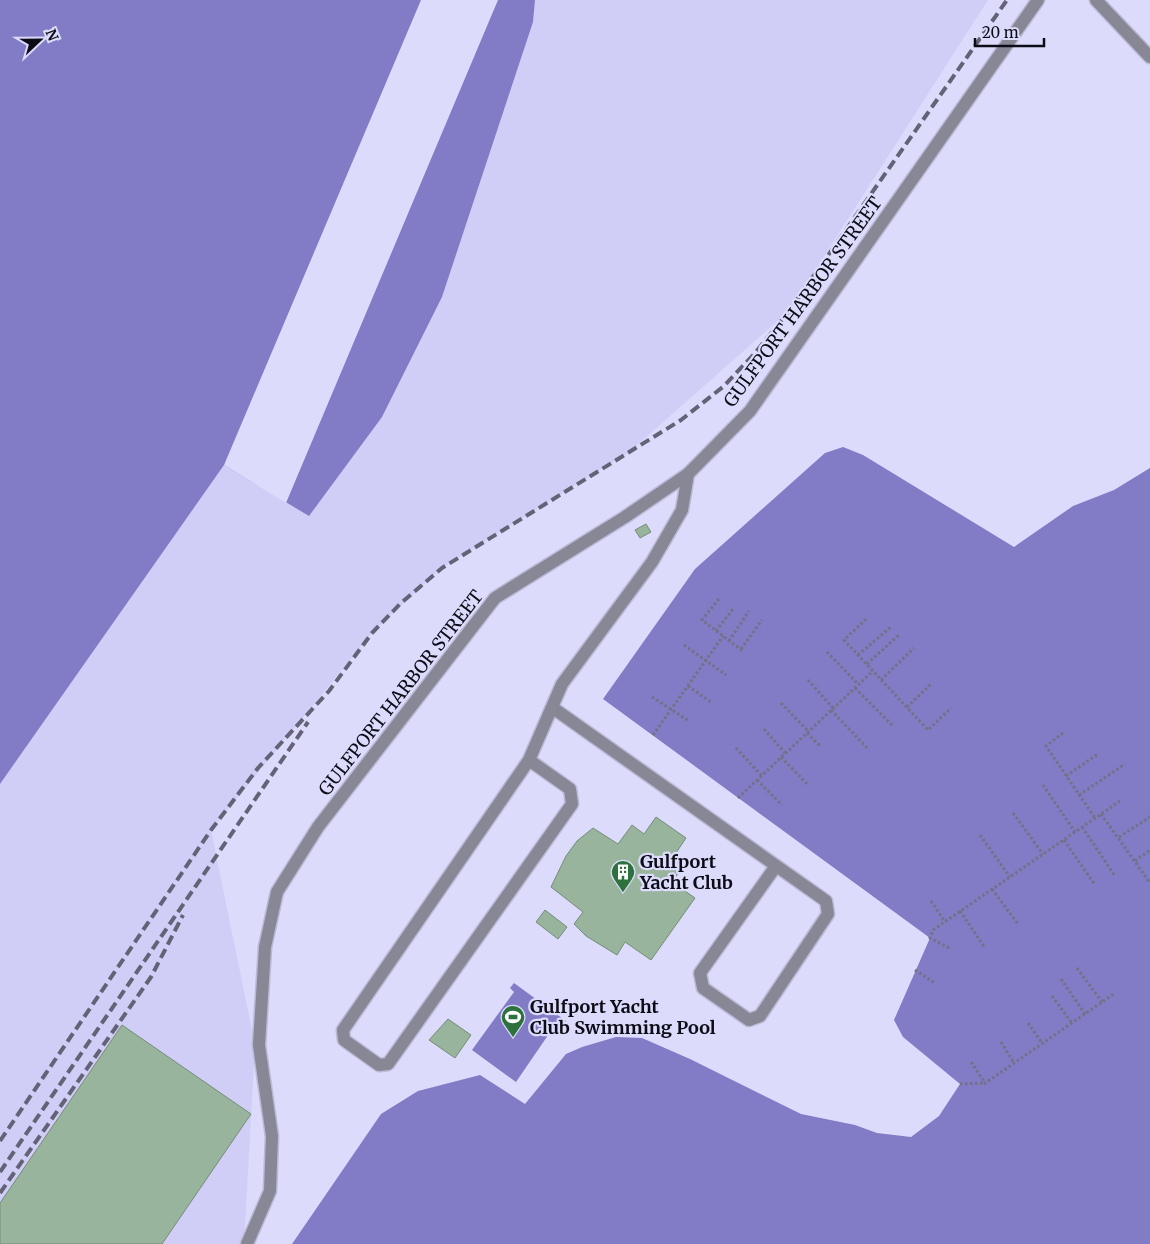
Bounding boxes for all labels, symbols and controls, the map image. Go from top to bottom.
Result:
north arrow [15,15,65,65]
scale bar [975,15,1044,47]
text: 20 m [982,23,1019,42]
text: N [42,27,62,44]
street label: GULFPORT HARBOR STREET [719,192,887,411]
street label: GULFPORT HARBOR STREET [313,585,488,800]
place label: Gulfport Yacht Club [639,850,733,894]
building icon: Gulfport Yacht Club [610,859,636,893]
place label: Gulfport Yacht Club Swimming Pool [530,995,716,1039]
sports icon: Gulfport Yacht Club Swimming Pool [500,1004,526,1038]

